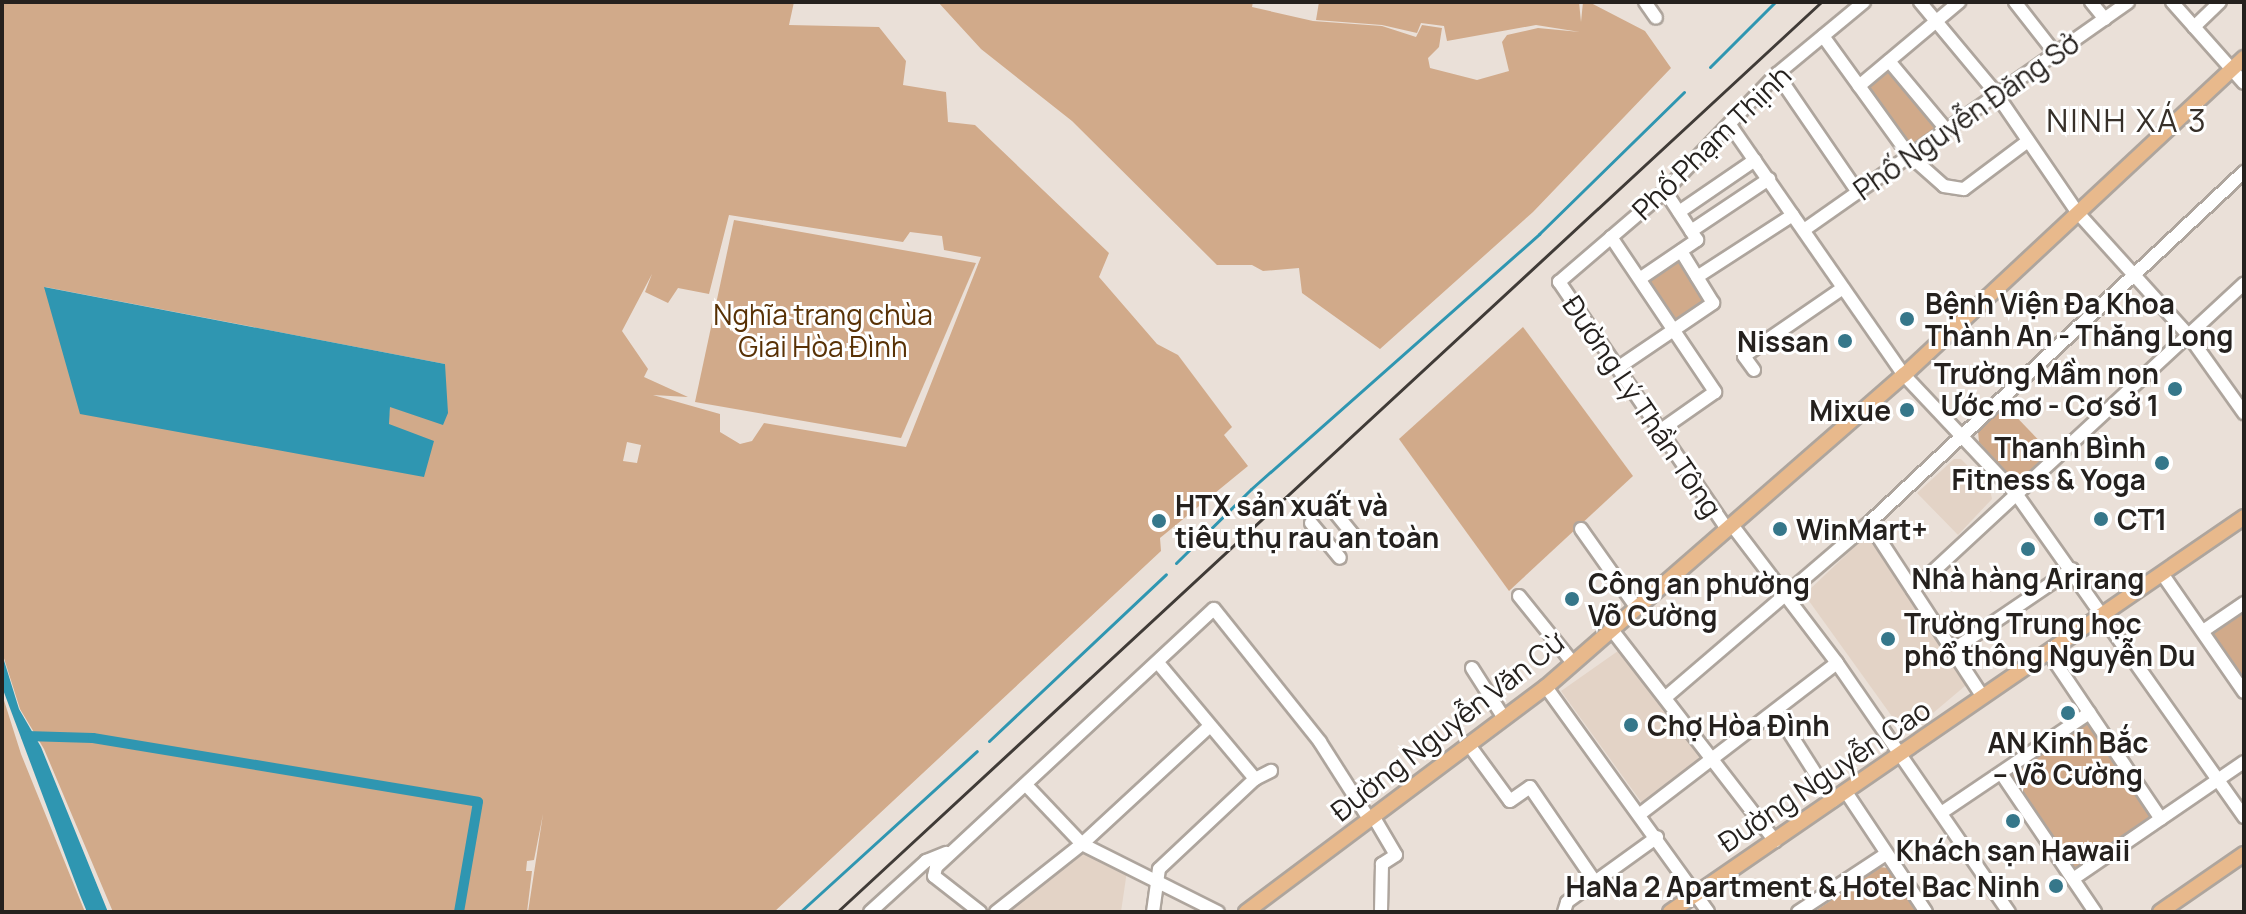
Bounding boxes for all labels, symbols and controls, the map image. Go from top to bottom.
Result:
street label: Phố Nguyễn Đăng Sở [1847,26,2085,206]
street label: Phố Phạm Thịnh [1625,58,1797,226]
district label: NINH XÁ 3 [2046,101,2208,139]
place label: Bệnh Viện Đa Khoa Thành An - Thăng Long [1925,286,2233,352]
street label: Đường Lý Thần Tông [1556,289,1730,523]
park label: Nghĩa trang chùa Giai Hòa Đình [713,297,933,363]
marker: Bệnh Viện Đa Khoa Thành An - Thăng Long [1896,308,1918,330]
place label: Nissan [1737,324,1829,358]
marker: Nissan [1836,332,1854,350]
place label: Trường Mầm non Ước mơ - Cơ sở 1 [1934,356,2159,422]
marker: Trường Mầm non Ước mơ - Cơ sở 1 [2166,380,2184,398]
place label: Mixue [1809,393,1891,427]
marker: Mixue [1898,401,1916,419]
place label: Thanh Bình Fitness & Yoga [1951,430,2146,496]
marker: Thanh Bình Fitness & Yoga [2153,454,2171,472]
place label: HTX sản xuất và tiêu thụ rau an toàn [1175,488,1439,554]
place label: CT1 [2117,502,2167,536]
marker: CT1 [2092,510,2110,528]
marker: HTX sản xuất và tiêu thụ rau an toàn [1150,512,1168,530]
place label: WinMart+ [1796,512,1927,546]
marker: WinMart+ [1771,520,1789,538]
marker: Nhà hàng Arirang [2019,540,2037,558]
place label: Nhà hàng Arirang [1912,561,2144,595]
place label: Công an phường Võ Cường [1588,566,1810,632]
marker: Công an phường Võ Cường [1563,590,1581,608]
place label: Trường Trung học phổ thông Nguyễn Du [1904,606,2196,672]
street label: Đường Nguyễn Văn Cừ [1324,625,1570,827]
marker: Trường Trung học phổ thông Nguyễn Du [1879,630,1897,648]
street label: Đường Nguyễn Cao [1712,692,1936,858]
marker: AN Kinh Bắc – Võ Cường [2059,704,2077,722]
place label: Chợ Hòa Đình [1647,708,1830,742]
marker: Chợ Hòa Đình [1622,716,1640,734]
place label: AN Kinh Bắc – Võ Cường [1988,725,2148,791]
marker: Khách sạn Hawaii [2004,812,2022,830]
place label: Khách sạn Hawaii [1896,833,2130,867]
place label: HaNa 2 Apartment & Hotel Bac Ninh [1566,869,2040,903]
marker: HaNa 2 Apartment & Hotel Bac Ninh [2047,877,2065,895]

